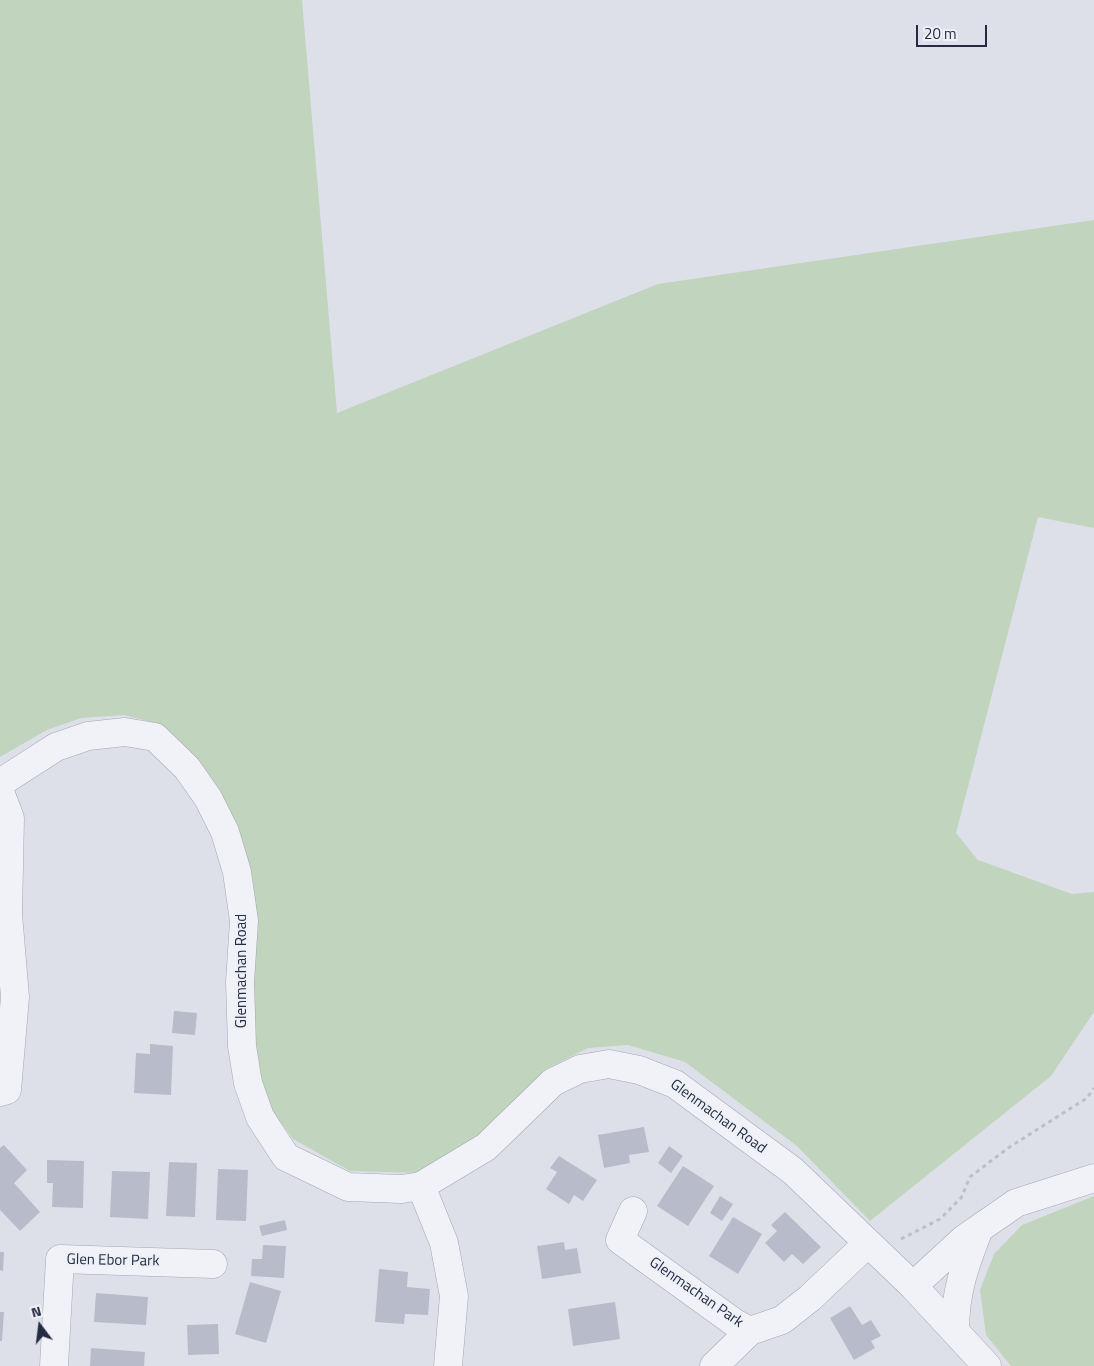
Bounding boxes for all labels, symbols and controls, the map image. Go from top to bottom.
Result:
scale bar [919,15,990,47]
text: 20 m [924,22,957,45]
street label: Glenmachan Road [233,914,251,1028]
street label: Glenmachan Road [666,1076,770,1158]
street label: Glen Ebor Park [66,1251,160,1271]
street label: Glenmachan Park [646,1254,746,1332]
text: N [29,1300,43,1322]
north arrow [15,1301,65,1351]

